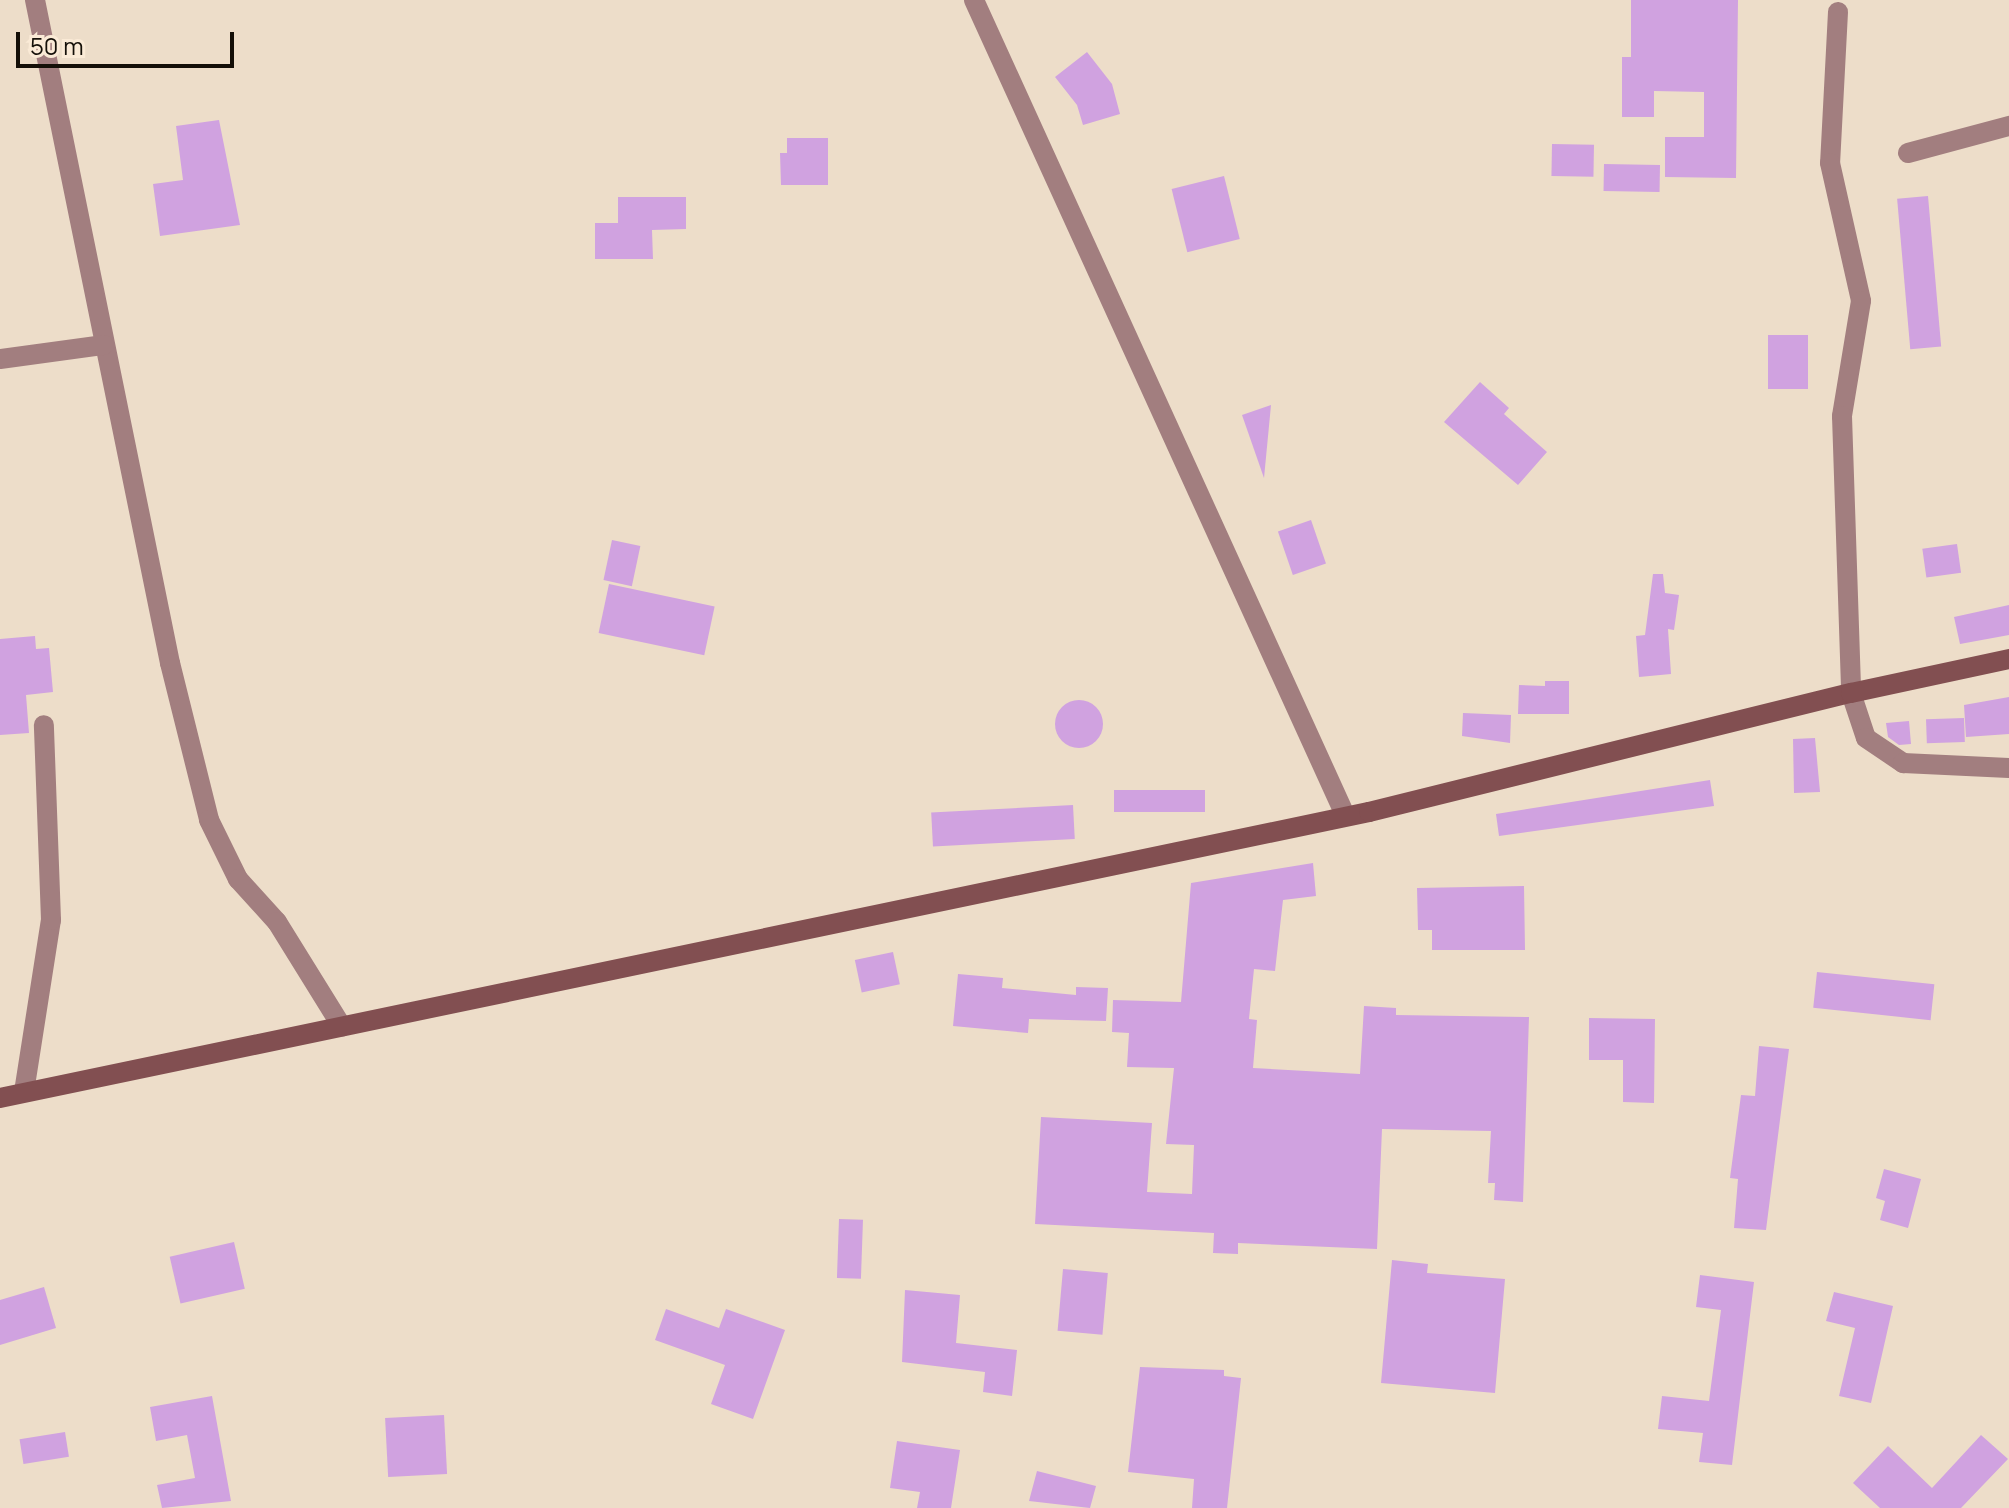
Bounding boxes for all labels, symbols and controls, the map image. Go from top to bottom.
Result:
scale bar [20,16,238,66]
text: 50 m [30,29,84,62]

